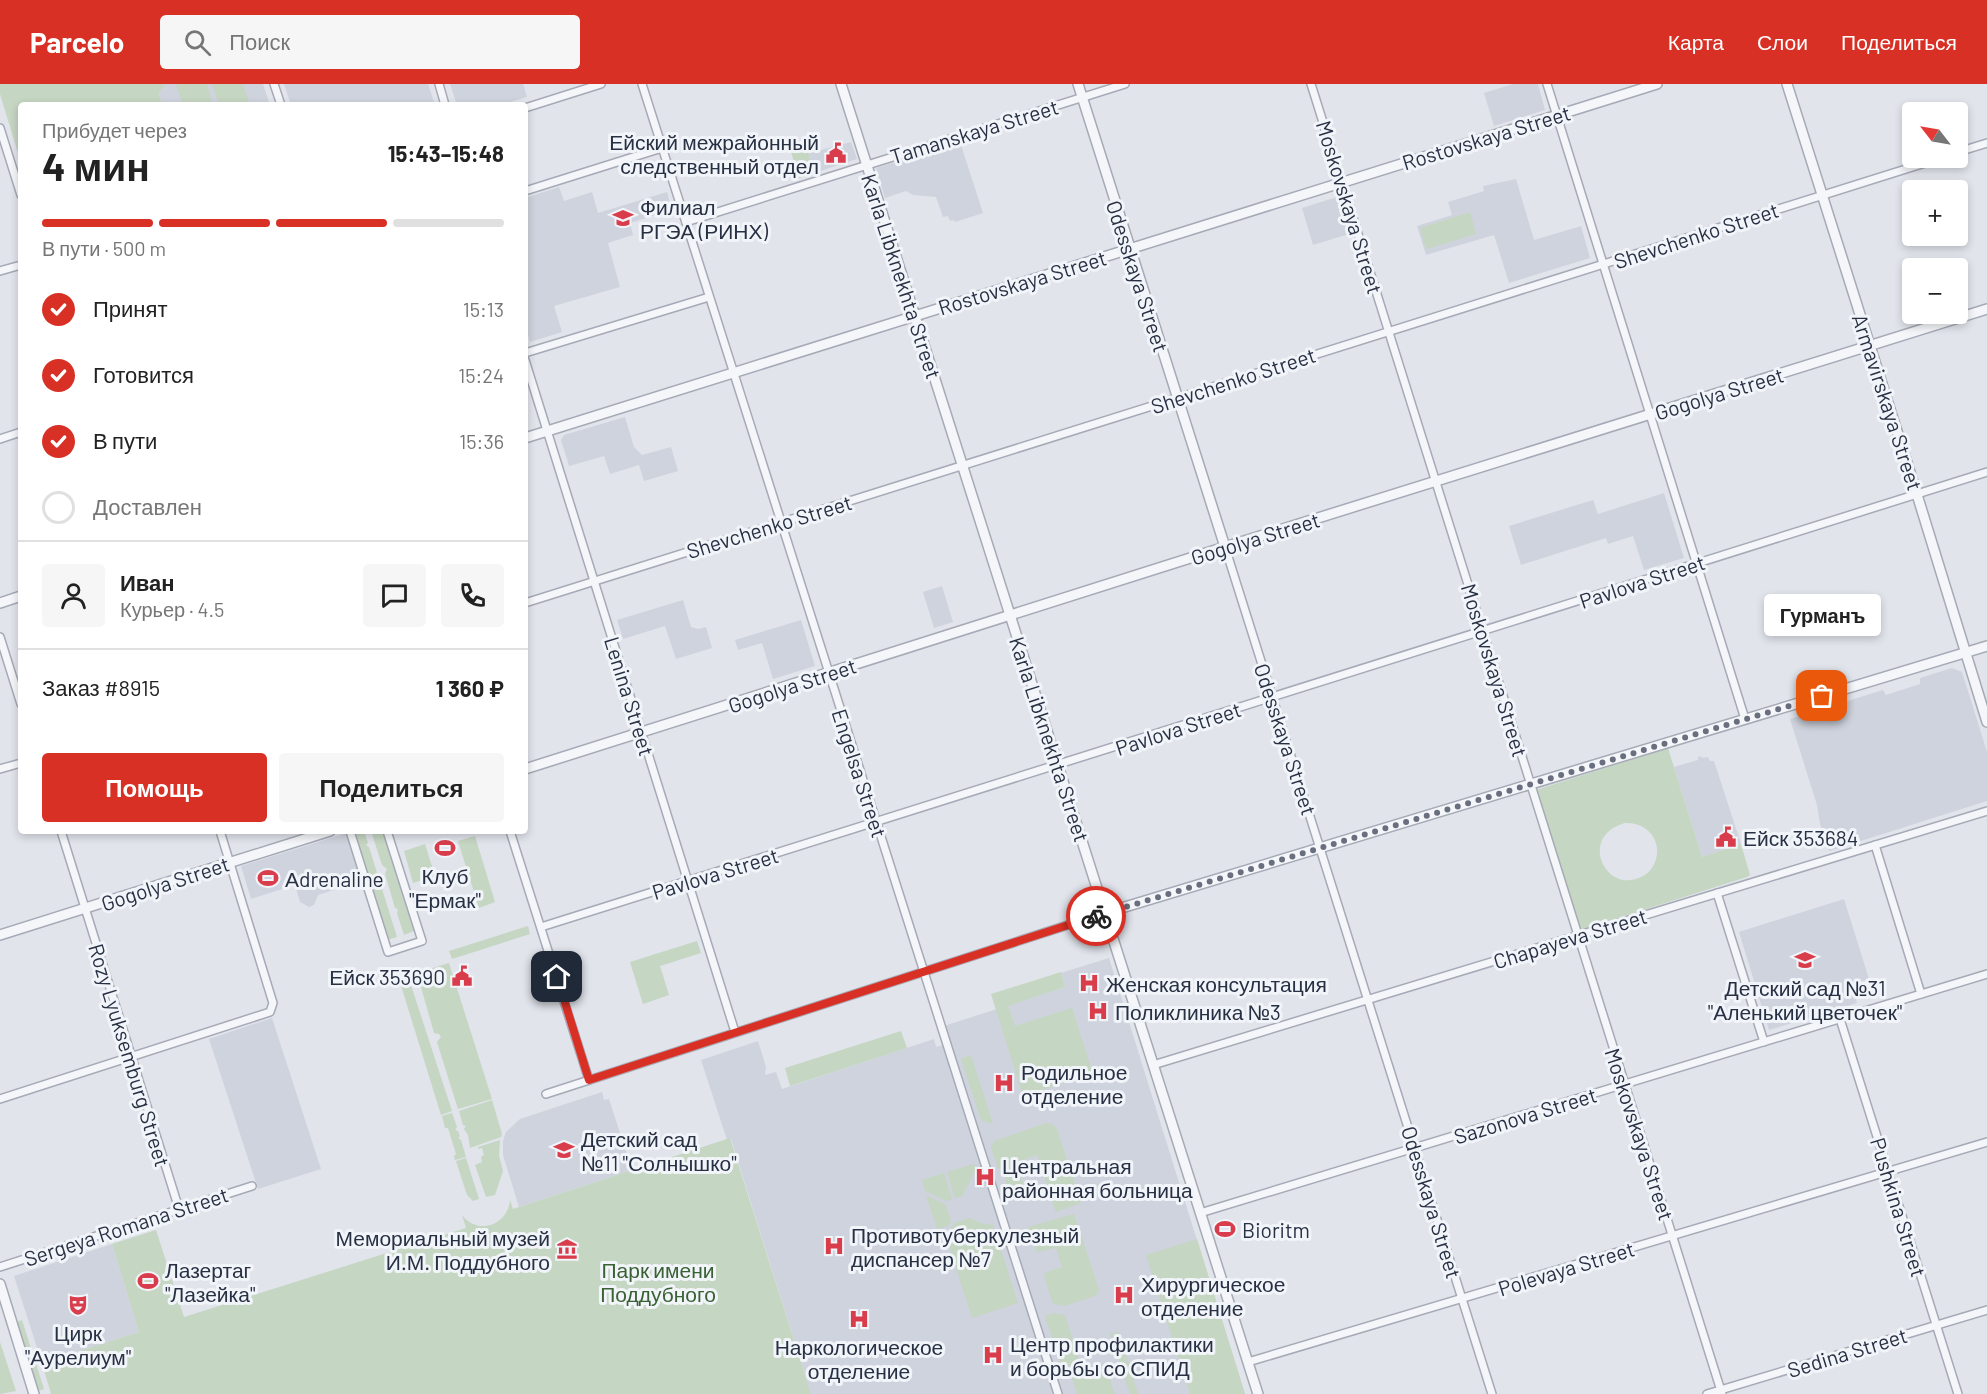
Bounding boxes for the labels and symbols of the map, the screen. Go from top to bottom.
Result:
street label: Tamanskaya Street [887,94,1061,168]
street label: Rostovskaya Street [1399,100,1573,174]
north arrow [1902,102,1968,168]
street label: Moskovskaya Street [1312,117,1388,297]
place label: Ейский межрайонный следственный отдел [609,129,819,178]
public building icon: Ейский межрайонный следственный отдел [824,141,848,165]
street label: Karla Libknekhta Street [857,170,947,382]
place label: Филиал РГЭА (РИНХ) [640,194,768,243]
street label: Odesskaya Street [1102,197,1174,355]
street label: Shevchenko Street [1611,197,1781,273]
school or university icon: Филиал РГЭА (РИНХ) [611,206,635,230]
street label: Rostovskaya Street [935,245,1109,319]
street label: Armavirskaya Street [1848,311,1928,493]
street label: Shevchenko Street [1148,342,1318,418]
street label: Gogolya Street [1651,362,1787,424]
street label: Shevchenko Street [683,489,855,563]
street label: Gogolya Street [1187,507,1323,569]
street label: Pavlova Street [1576,549,1708,613]
street label: Moskovskaya Street [1457,580,1533,760]
callout: Гурманъ [1764,594,1880,636]
street label: Lenina Street [600,633,660,759]
street label: Karla Libknekhta Street [1005,633,1095,845]
street label: Gogolya Street [725,652,859,718]
street label: Odesskaya Street [1250,660,1322,818]
pin [1796,670,1847,721]
street label: Pavlova Street [1112,696,1244,760]
street label: Engelsa Street [827,706,893,840]
public building icon: Ейск 353684 [1714,825,1738,849]
place label: Ейск 353684 [1743,825,1858,850]
sports icon: Клуб "Ермак" [433,836,457,860]
street label: Pavlova Street [649,842,781,904]
street label: Gogolya Street [98,850,232,916]
place label: Клуб "Ермак" [409,863,481,912]
sports icon: Аdrenaline [256,866,280,890]
place label: Аdrenaline [285,866,384,891]
courier [1066,886,1126,946]
street label: Chapayeva Street [1490,903,1650,973]
street label: Rozy Lyuksemburg Street [84,940,176,1170]
school or university icon: Детский сад №31 "Аленький цветочек" [1793,948,1817,972]
pin [531,951,582,1002]
place label: Ейск 353690 [329,964,445,989]
public building icon: Ейск 353690 [450,964,474,988]
hospital icon: Женская консультация [1077,971,1101,995]
place label: Женская консультация [1106,971,1327,996]
place label: Детский сад №31 "Аленький цветочек" [1708,975,1902,1024]
hospital icon: Поликлиника №3 [1086,999,1110,1023]
place label: Поликлиника №3 [1115,999,1281,1024]
street label: Moskovskaya Street [1600,1045,1680,1223]
place label: Родильное отделение [1021,1059,1127,1108]
hospital icon: Родильное отделение [992,1071,1016,1095]
street label: Sazonova Street [1451,1081,1599,1149]
street label: Odesskaya Street [1397,1123,1467,1281]
place label: Детский сад №11 "Солнышко" [581,1126,737,1175]
street label: Pushkina Street [1866,1134,1932,1280]
school or university icon: Детский сад №11 "Солнышко" [552,1138,576,1162]
place label: Центральная районная больница [1002,1153,1193,1202]
hospital icon: Центральная районная больница [973,1165,997,1189]
street label: Sergeya Romana Street [21,1181,231,1271]
sports icon: Bioritm [1213,1217,1237,1241]
place label: Bioritm [1242,1217,1310,1242]
place label: Противотуберкулезный диспансер №7 [851,1222,1079,1271]
place label: Мемориальный музей И.М. Поддубного [336,1225,550,1274]
hospital icon: Противотуберкулезный диспансер №7 [822,1234,846,1258]
street label: Polevaya Street [1495,1235,1637,1301]
museum icon: Мемориальный музей И.М. Поддубного [555,1237,579,1261]
place label: Лазертаг "Лазейка" [165,1257,255,1306]
park label: Парк имени Поддубного [600,1257,716,1306]
sports icon: Лазертаг "Лазейка" [136,1269,160,1293]
place label: Хирургическое отделение [1141,1271,1285,1320]
hospital icon: Хирургическое отделение [1112,1283,1136,1307]
theatre icon: Цирк "Аурелиум" [66,1293,90,1317]
hospital icon: Наркологическое отделение [847,1307,871,1331]
place label: Цирк "Аурелиум" [25,1320,131,1369]
street label: Sedina Street [1784,1322,1910,1382]
place label: Центр профилактики и борьбы со СПИД [1010,1331,1214,1380]
place label: Наркологическое отделение [775,1334,943,1383]
hospital icon: Центр профилактики и борьбы со СПИД [981,1343,1005,1367]

